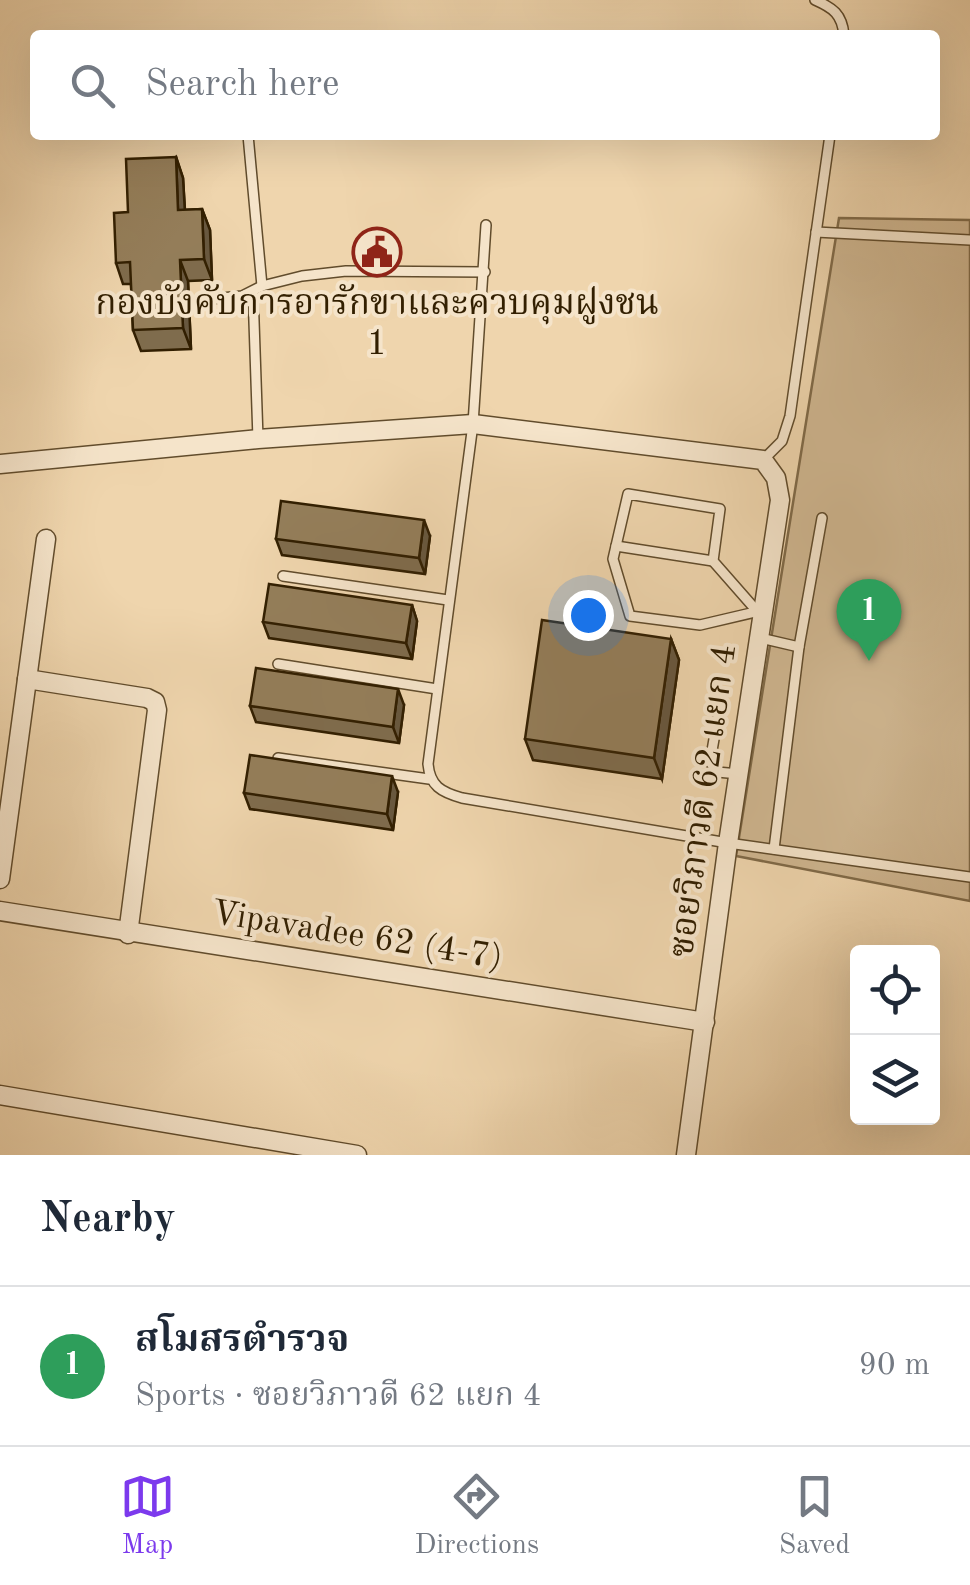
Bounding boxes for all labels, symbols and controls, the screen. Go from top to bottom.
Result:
search box [30,30,940,140]
icon: search [65,58,120,113]
text: Search here [145,66,340,104]
public building icon: กองบังคับการอารักขาและควบคุมฝูงชน 1 [351,226,403,278]
place label: กองบังคับการอารักขาและควบคุมฝูงชน 1 [95,283,659,362]
pin: 1 [836,578,902,661]
your location [563,590,614,641]
street label: ซอยวิภาวดี 62 แยก 4 [662,642,743,960]
street label: Vipavadee 62 (4-7) [209,896,505,976]
map controls [850,945,940,1125]
button: locate [850,945,940,1035]
button: layers [850,1035,940,1125]
text: Nearby [40,1199,176,1241]
text: สโมสรตำรวจ [135,1322,349,1360]
text: 1 [63,1350,82,1382]
text: 90 m [859,1350,930,1382]
text: Sports · ซอยวิภาวดี 62 แยก 4 [135,1381,541,1413]
tab: Map [120,1469,175,1564]
tab: Directions [415,1469,539,1564]
tab: Saved [779,1469,850,1564]

